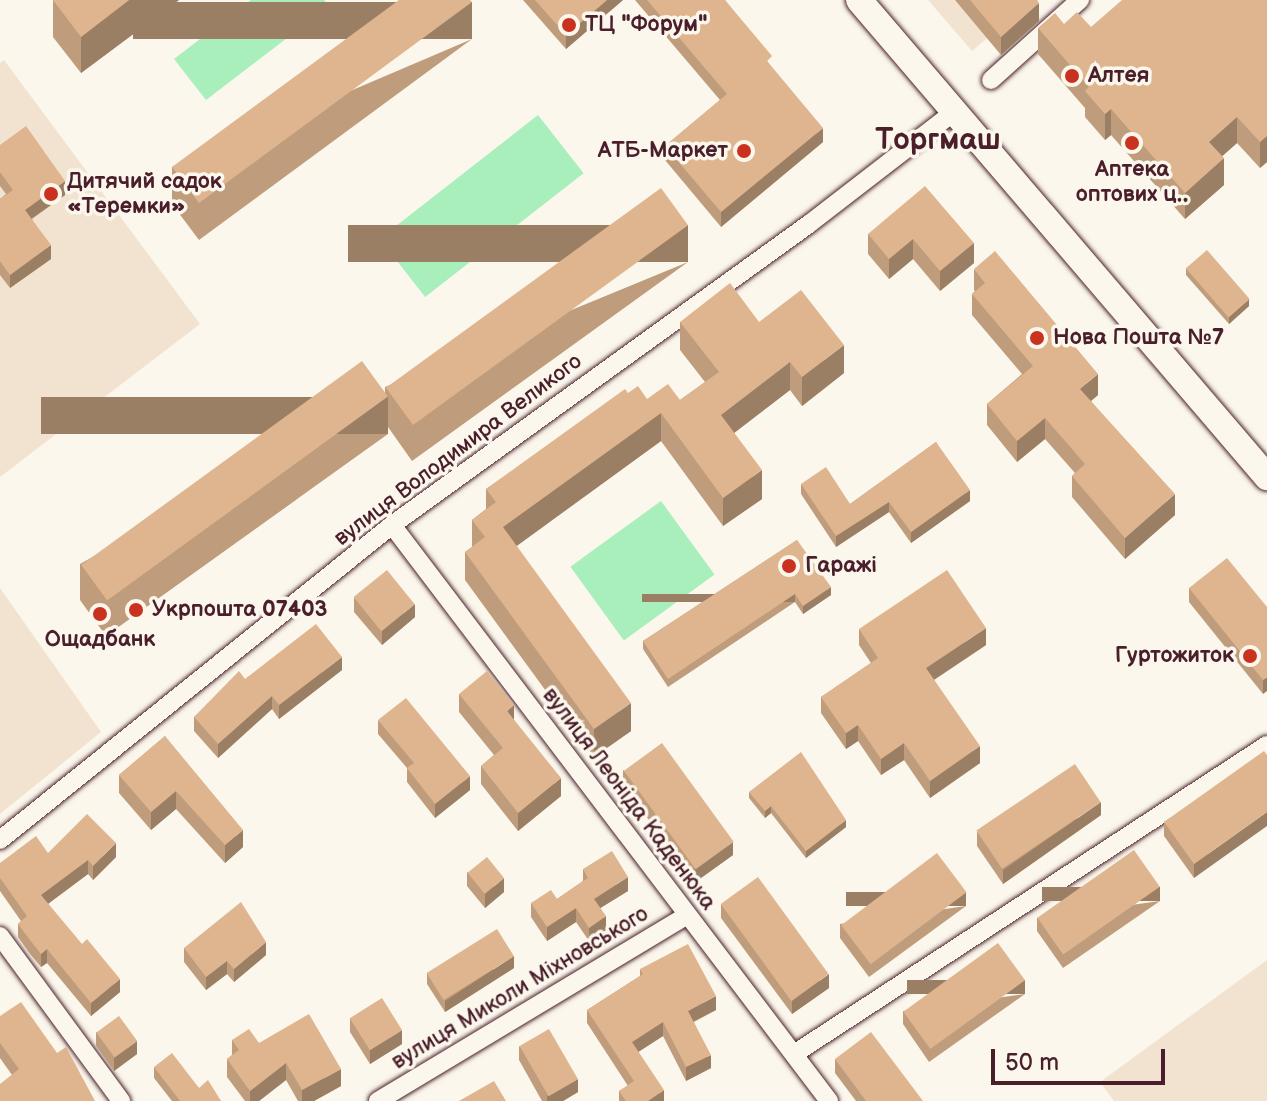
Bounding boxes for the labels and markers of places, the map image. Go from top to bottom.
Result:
place label: ТЦ "Форум" [585,12,707,38]
marker: ТЦ "Форум" [560,16,578,34]
place label: Алтея [1088,63,1149,89]
marker: Алтея [1063,67,1081,85]
marker: Аптека оптових ц‥ [1123,134,1141,152]
place label: АТБ-Маркет [598,138,728,164]
marker: АТБ-Маркет [735,142,753,160]
place label: Аптека оптових ц‥ [1076,156,1188,208]
place label: Дитячий садок «Теремки» [67,168,222,220]
marker: Дитячий садок «Теремки» [42,185,60,203]
place label: Нова Пошта №7 [1053,325,1224,351]
marker: Нова Пошта №7 [1028,329,1046,347]
place label: Гаражі [805,553,877,579]
marker: Гаражі [780,557,798,575]
place label: Укрпошта 07403 [152,597,327,623]
marker: Укрпошта 07403 [127,601,145,619]
marker: Ощадбанк [91,605,109,623]
place label: Ощадбанк [45,627,155,653]
place label: Гуртожиток [1115,643,1234,669]
marker: Гуртожиток [1241,647,1259,665]

